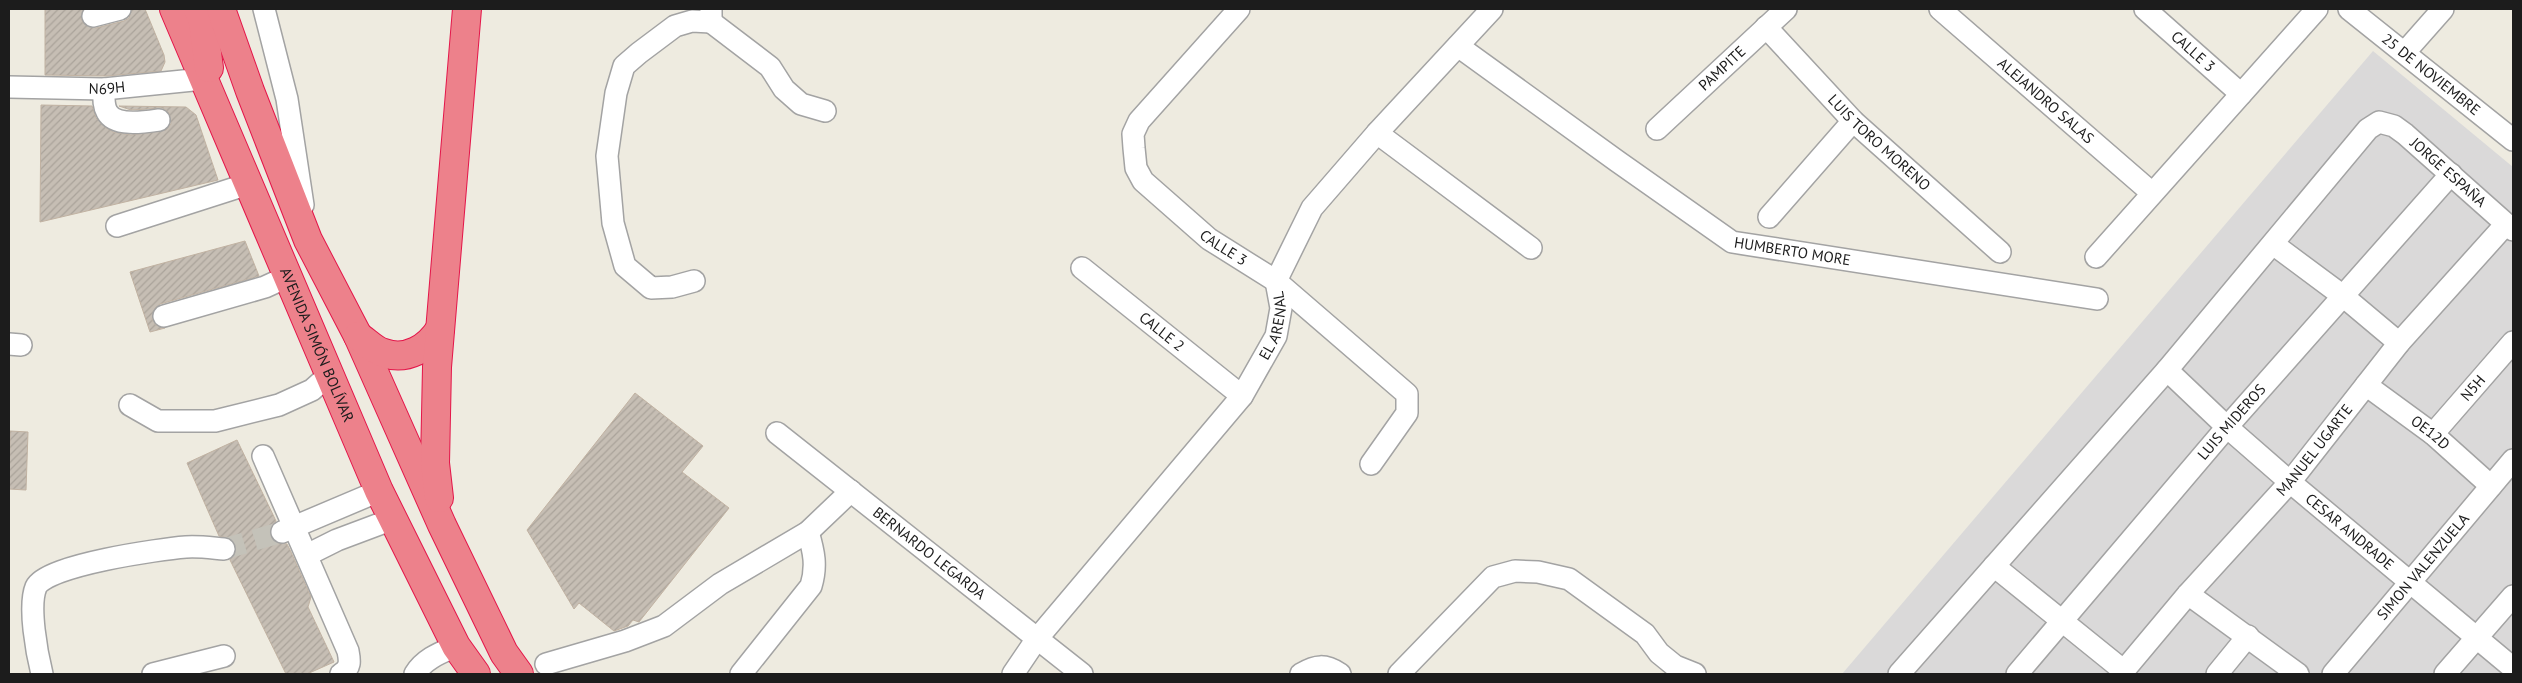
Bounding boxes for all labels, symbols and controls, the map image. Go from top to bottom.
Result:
street label: CALLE 3 [2167,26,2219,76]
street label: 25 DE NOVIEMBRE [2378,29,2484,119]
street label: PAMPITE [1694,42,1749,94]
street label: ALEJANDRO SALAS [1994,53,2098,147]
street label: N69H [89,77,126,98]
street label: LUIS TORO MORENO [1824,90,1935,195]
street label: JORGE ESPAÑA [2406,133,2491,211]
street label: CALLE 3 [1196,225,1251,270]
street label: HUMBERTO MORE [1733,232,1852,269]
street label: AVENIDA SIMÓN BOLÍVAR [276,265,359,425]
street label: EL ARENAL [1255,290,1290,363]
street label: CALLE 2 [1135,307,1188,355]
street label: N5H [2456,371,2489,405]
street label: LUIS MIDEROS [2193,380,2270,464]
street label: MANUEL UGARTE [2272,400,2356,500]
street label: OE12D [2407,411,2454,454]
street label: CESAR ANDRADE [2302,489,2398,574]
street label: BERNARDO LEGARDA [869,502,990,603]
street label: SIMON VALENZUELA [2373,509,2473,624]

